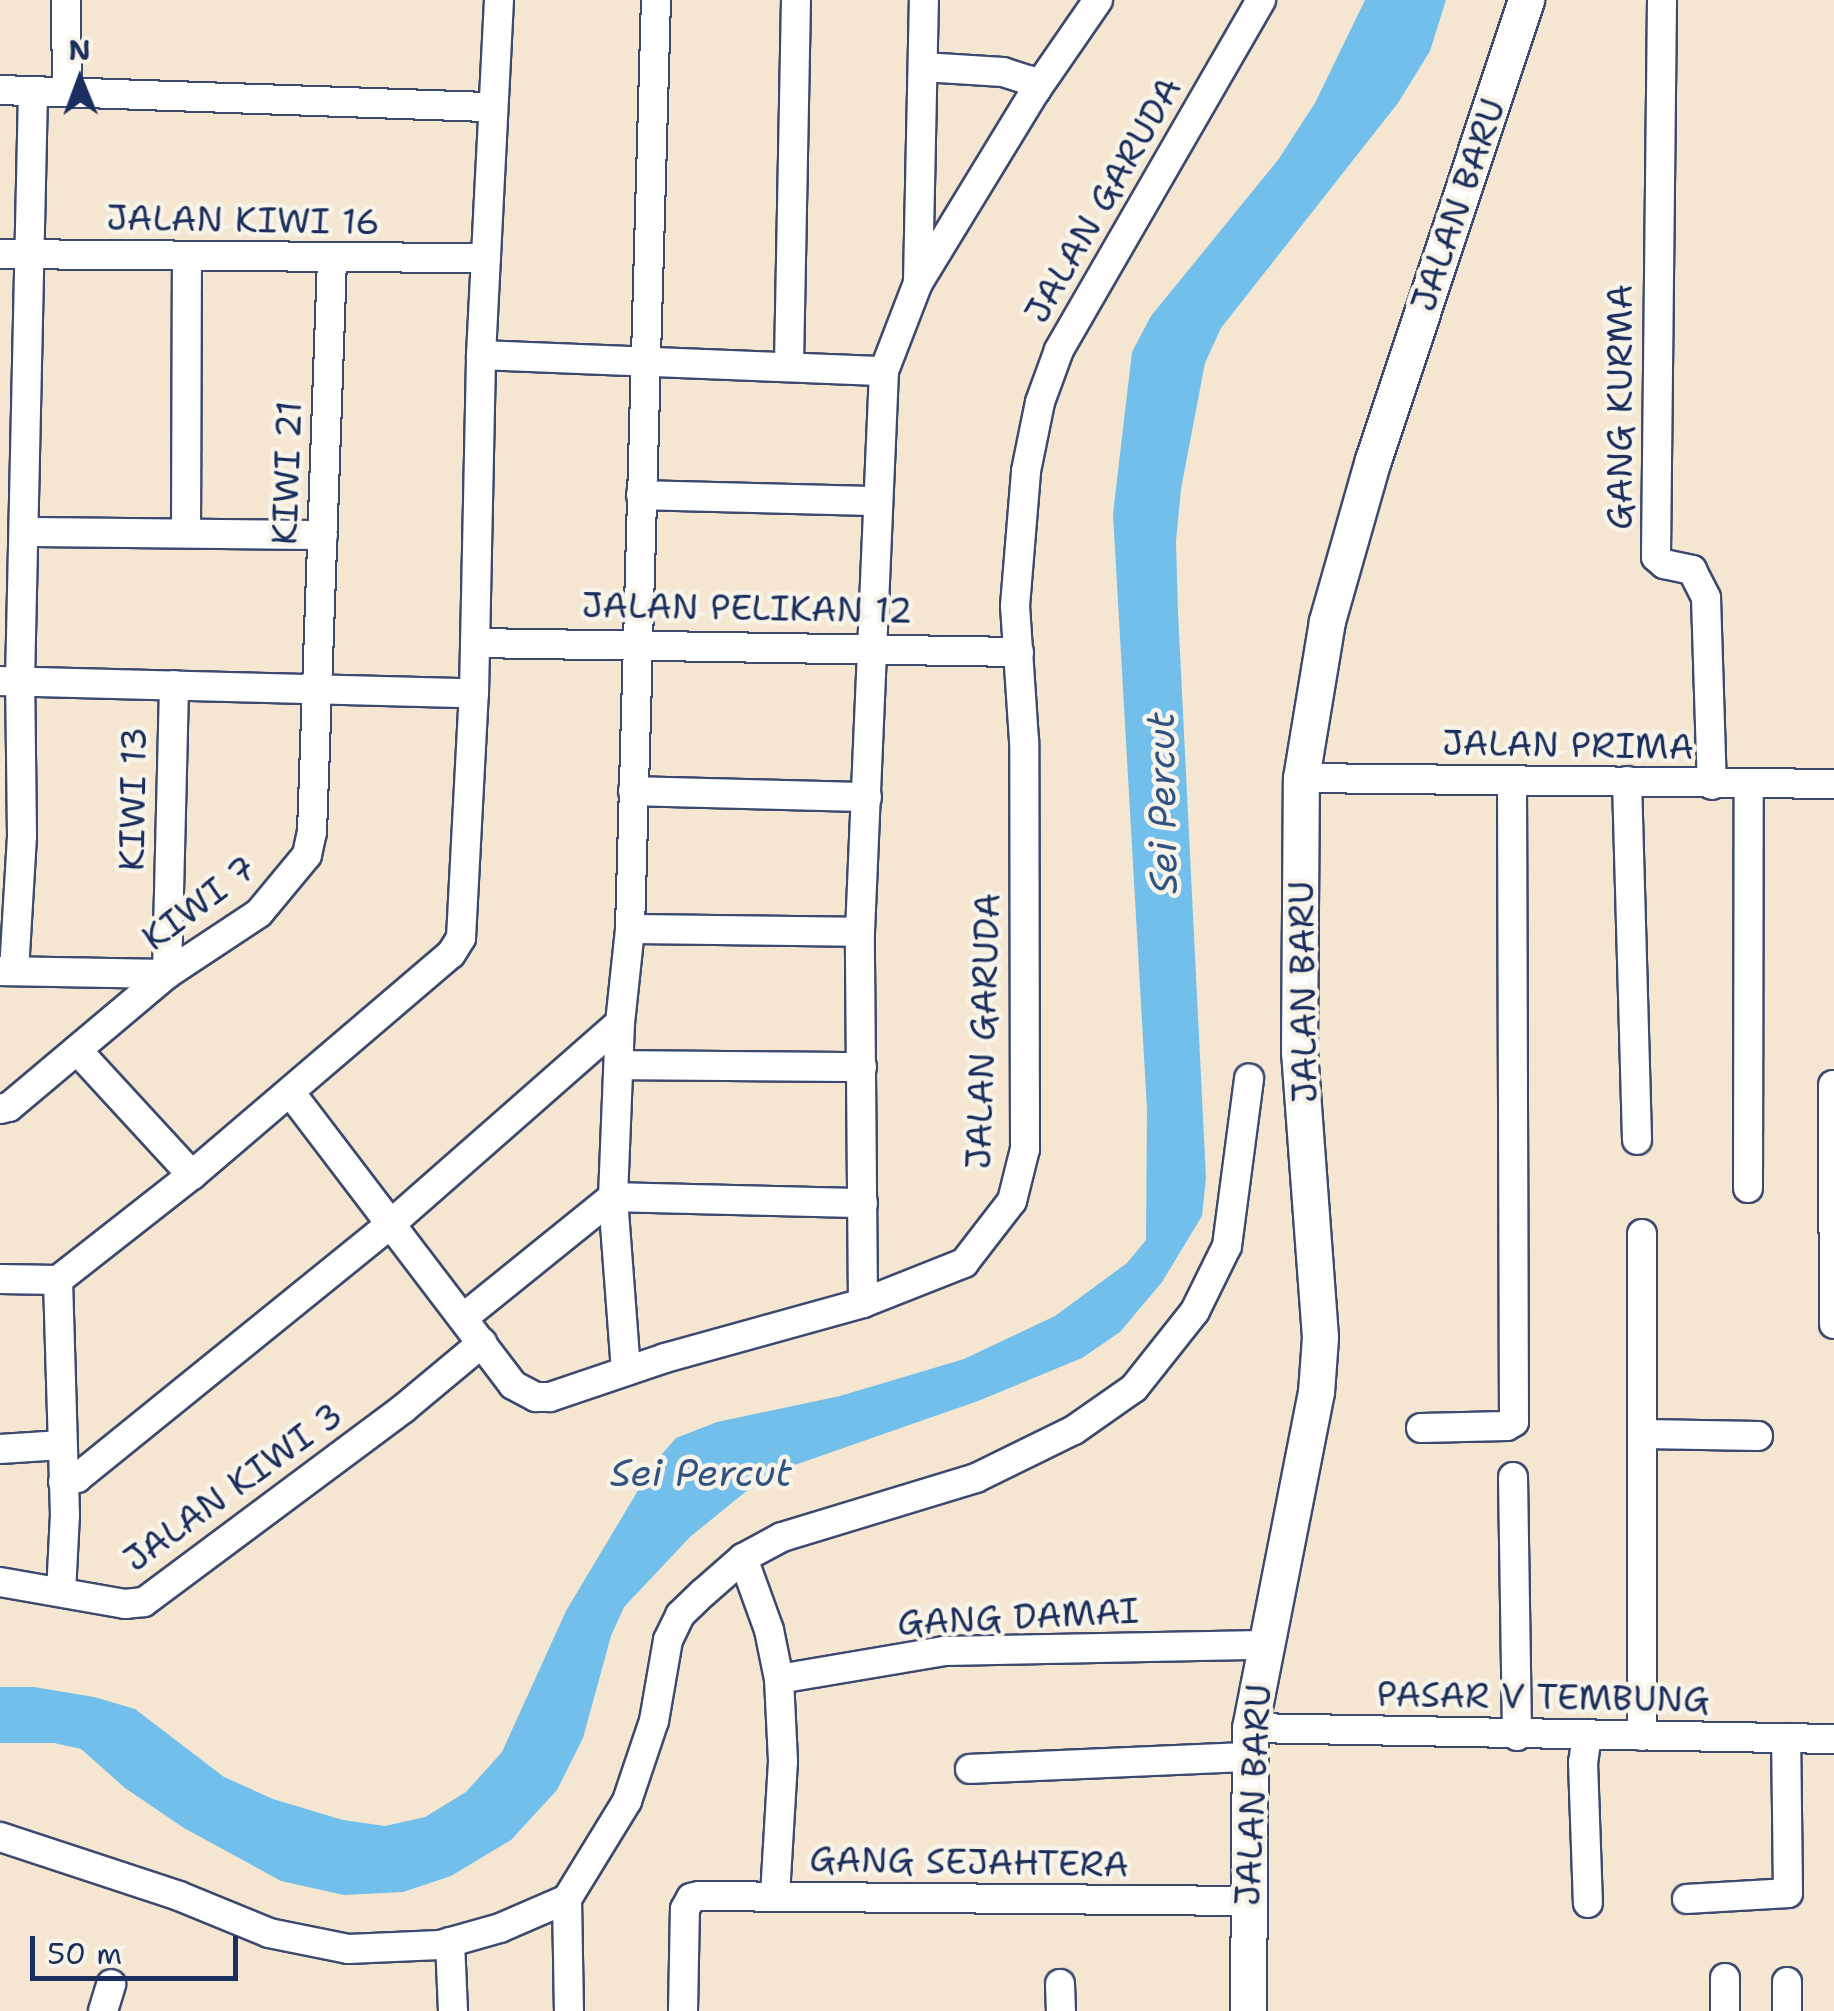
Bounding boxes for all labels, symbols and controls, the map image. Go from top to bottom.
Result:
north arrow [30,30,130,130]
text: N [68,31,91,69]
street label: JALAN GARUDA [1016,70,1190,330]
street label: JALAN BARU [1402,93,1514,317]
street label: JALAN KIWI 16 [106,197,380,243]
street label: GANG KURMA [1599,284,1641,530]
street label: KIWI 21 [263,400,311,546]
street label: JALAN PELIKAN 12 [581,584,913,632]
water label: Sei Percut [1138,712,1186,894]
street label: JALAN PRIMA [1442,722,1694,768]
street label: KIWI 13 [111,727,155,871]
street label: KIWI 7 [134,847,264,959]
street label: JALAN BARU [1280,880,1326,1104]
street label: JALAN GARUDA [957,892,1009,1170]
street label: JALAN KIWI 3 [116,1394,350,1580]
water label: Sei Percut [610,1450,792,1496]
street label: GANG DAMAI [896,1590,1140,1644]
street label: PASAR V TEMBUNG [1376,1673,1710,1721]
street label: JALAN BARU [1226,1683,1280,1907]
street label: GANG SEJAHTERA [809,1838,1129,1886]
scale bar [35,1916,242,1978]
text: 50 m [47,1933,122,1974]

